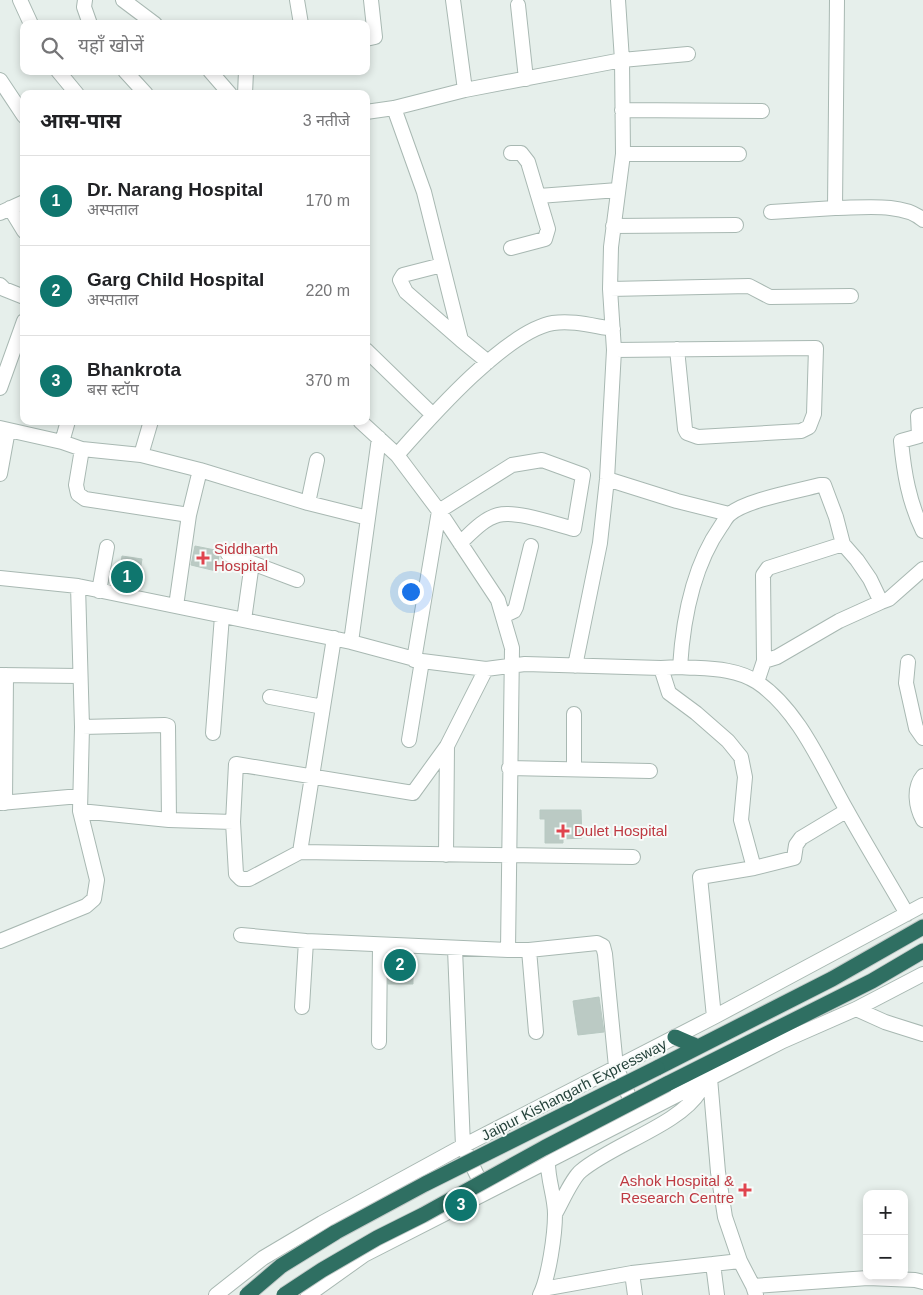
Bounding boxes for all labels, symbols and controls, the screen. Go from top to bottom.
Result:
search box [20,20,370,75]
icon: search [38,34,66,62]
text: यहाँ खोजें [78,35,144,56]
text: आस-पास [40,109,121,132]
text: 3 नतीजे [303,112,350,129]
text: Dr. Narang Hospital [87,179,263,200]
text: 1 [52,192,60,209]
text: 170 m [306,192,350,209]
text: अस्पताल [87,201,139,218]
text: Garg Child Hospital [87,269,264,290]
text: 2 [52,282,60,299]
text: 220 m [306,282,350,299]
text: अस्पताल [87,291,139,308]
text: Bhankrota [87,359,181,380]
text: 3 [52,372,60,389]
text: 370 m [306,372,350,389]
text: बस स्टॉप [87,381,139,398]
place label: Siddharth Hospital [214,540,278,574]
marker: Siddharth Hospital [196,551,210,565]
pin: 1 [111,558,143,596]
your location [398,579,424,605]
place label: Dulet Hospital [574,822,667,839]
marker: Dulet Hospital [556,824,570,838]
pin: 2 [384,946,416,984]
street label: Jaipur Kishangarh Expressway [478,1035,670,1144]
place label: Ashok Hospital & Research Centre [620,1172,734,1206]
marker: Ashok Hospital & Research Centre [738,1183,752,1197]
pin: 3 [445,1186,477,1224]
map controls [863,1190,908,1280]
button: + [863,1190,908,1235]
button: − [863,1235,908,1280]

